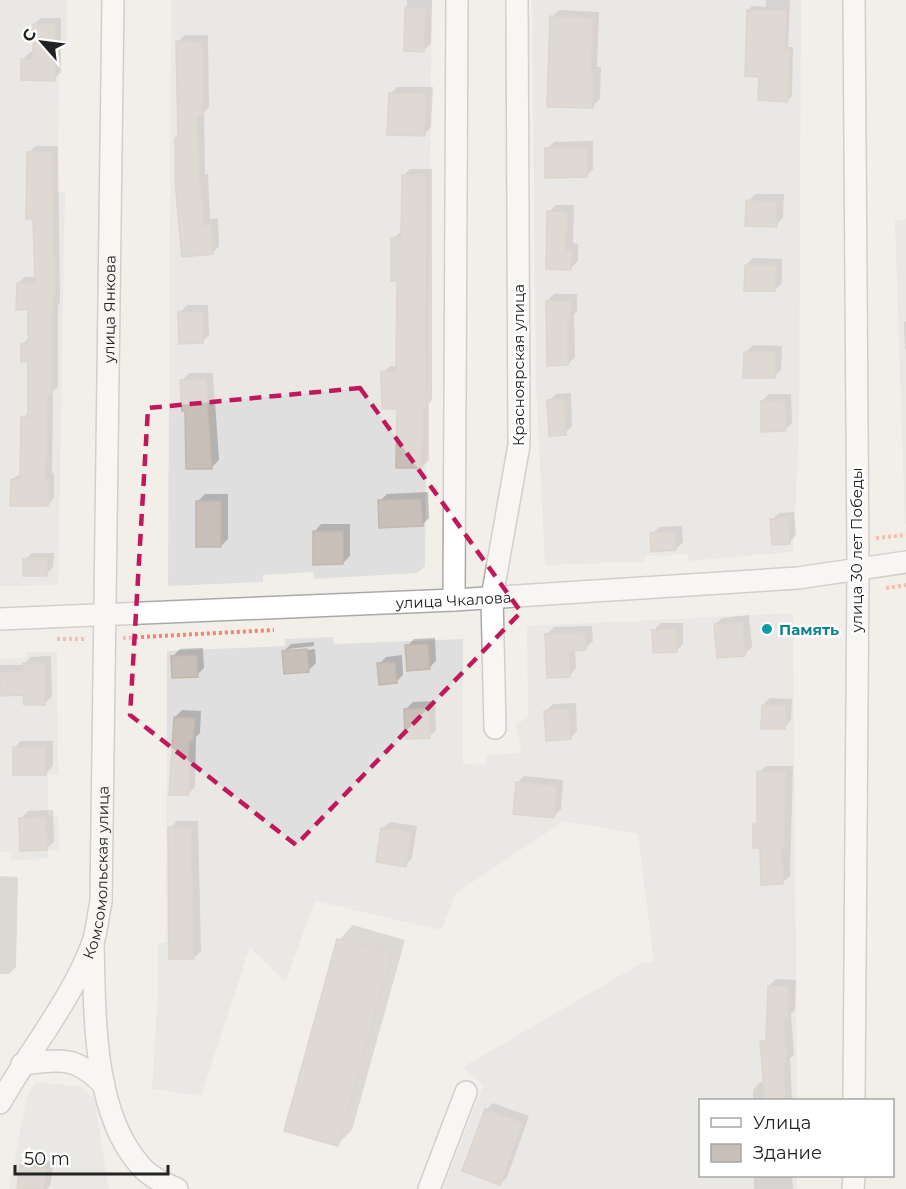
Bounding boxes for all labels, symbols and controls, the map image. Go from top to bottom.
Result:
north arrow [12,12,72,72]
text: С [18,25,40,45]
street label: улица Янкова [99,255,119,364]
street label: Красноярская улица [509,284,528,446]
street label: улица 30 лет Победы [847,468,866,633]
street label: улица Чкалова [394,587,512,612]
place label: Память [779,620,839,639]
marker: Память [760,622,774,636]
street label: Комсомольская улица [78,786,112,962]
legend [699,1099,894,1177]
text: Улица [753,1112,811,1134]
scale bar [15,1138,168,1176]
text: Здание [753,1142,822,1164]
text: 50 m [24,1148,70,1170]

